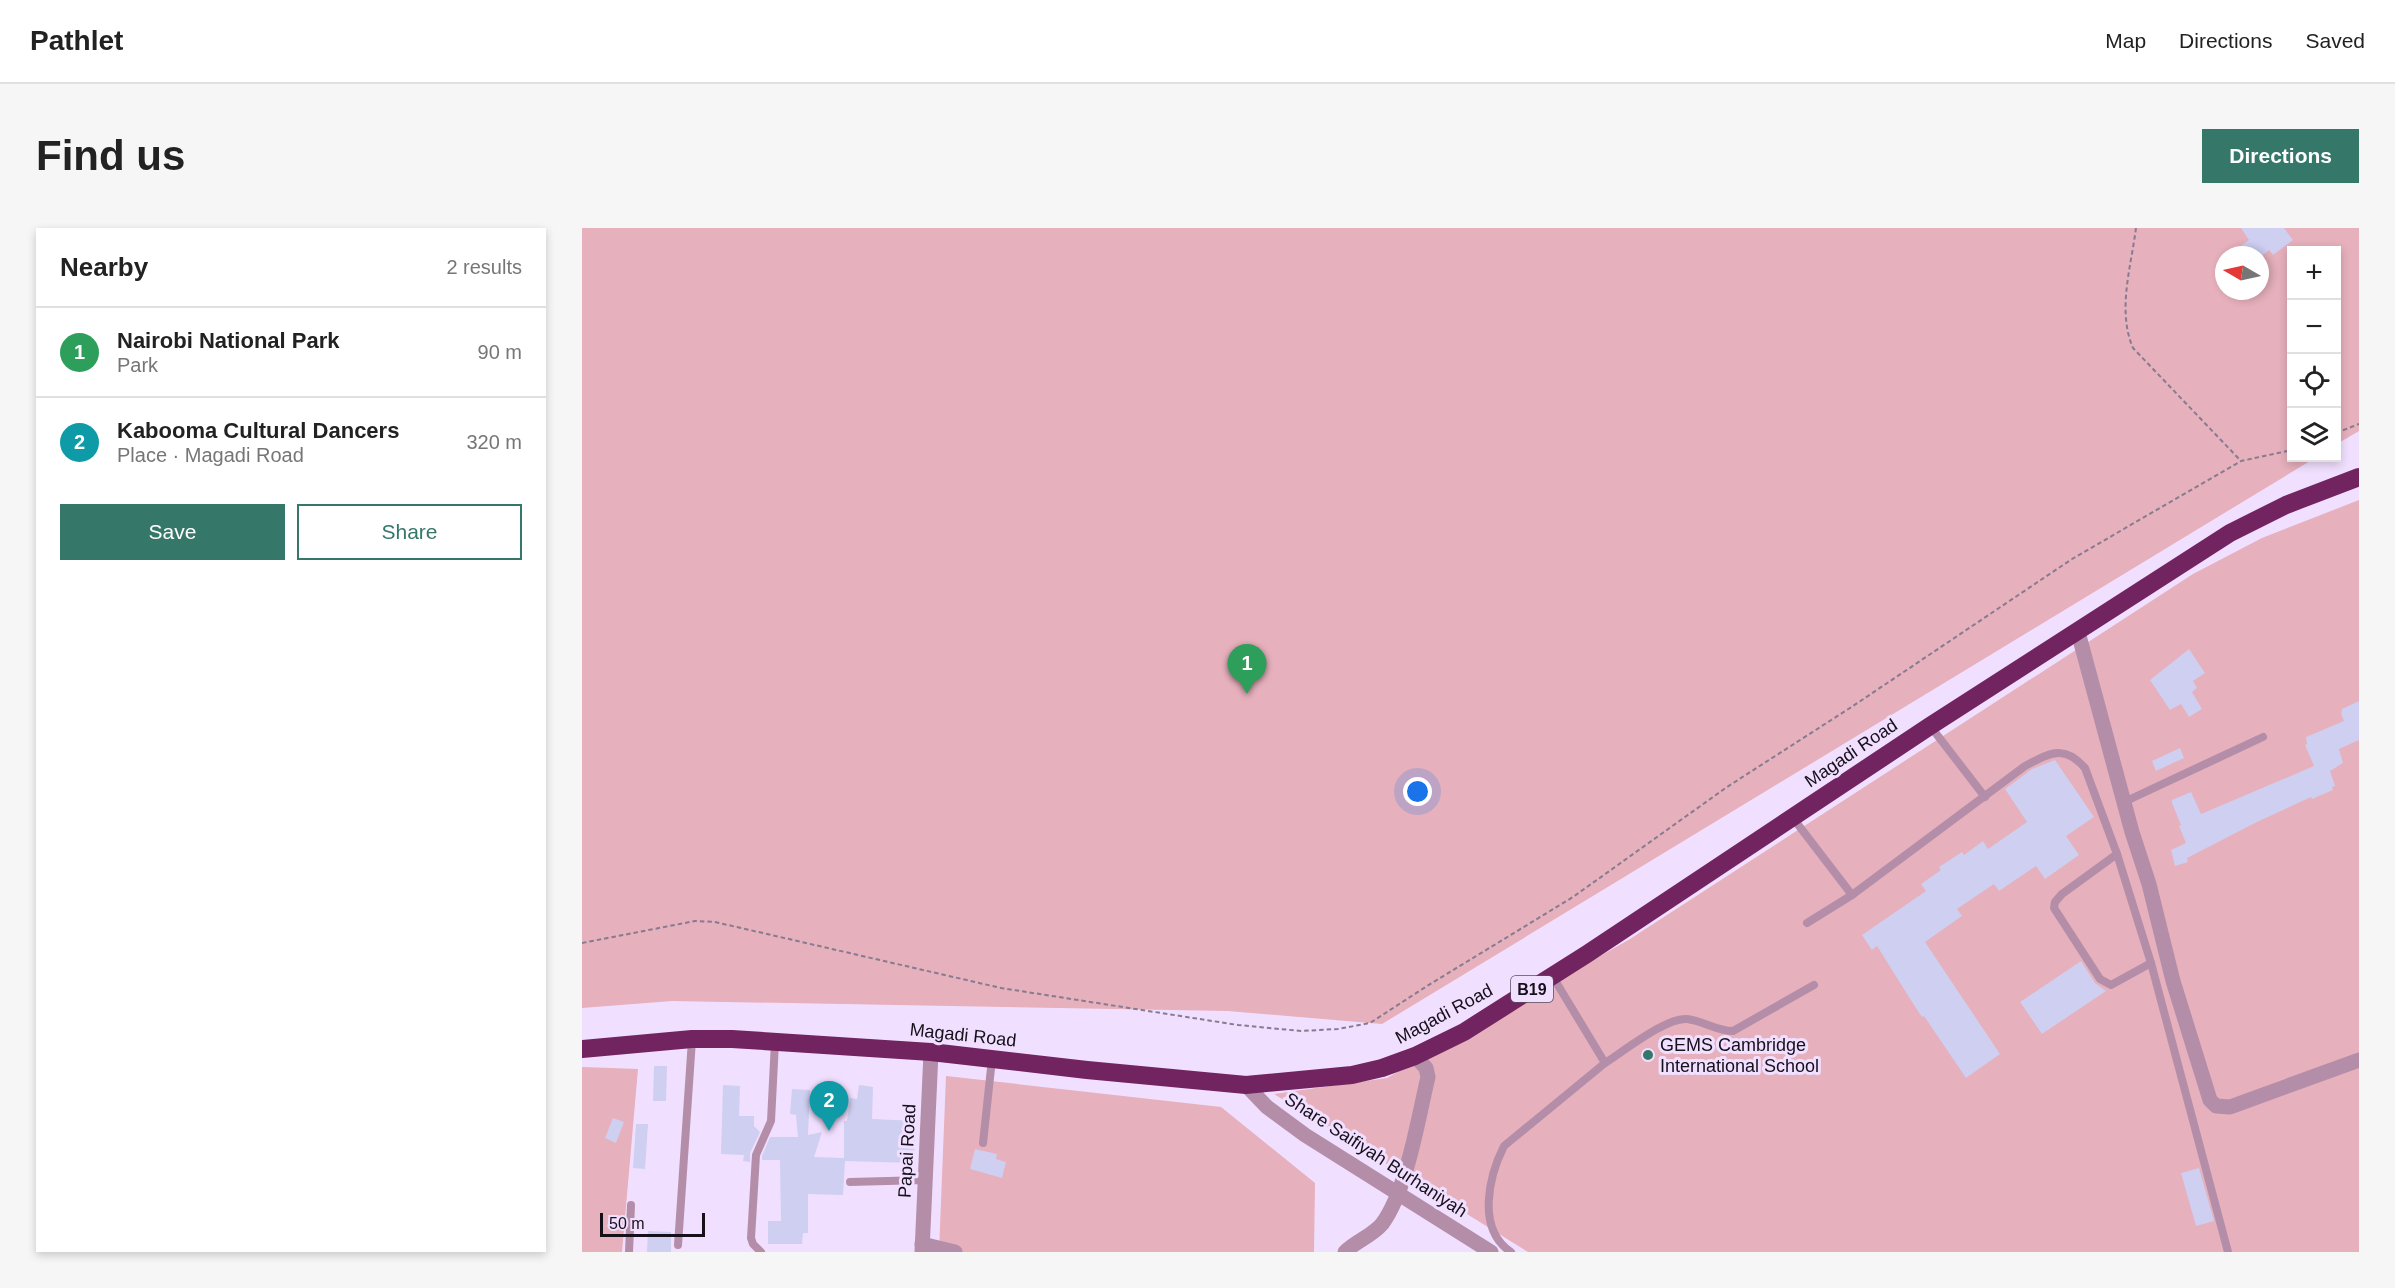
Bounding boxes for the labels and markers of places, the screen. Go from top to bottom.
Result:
pin: 1 [1228,644,1266,694]
place label: GEMS Cambridge International School [1660,1035,1819,1076]
marker: GEMS Cambridge International School [1641,1048,1655,1062]
pin: 2 [810,1082,848,1131]

